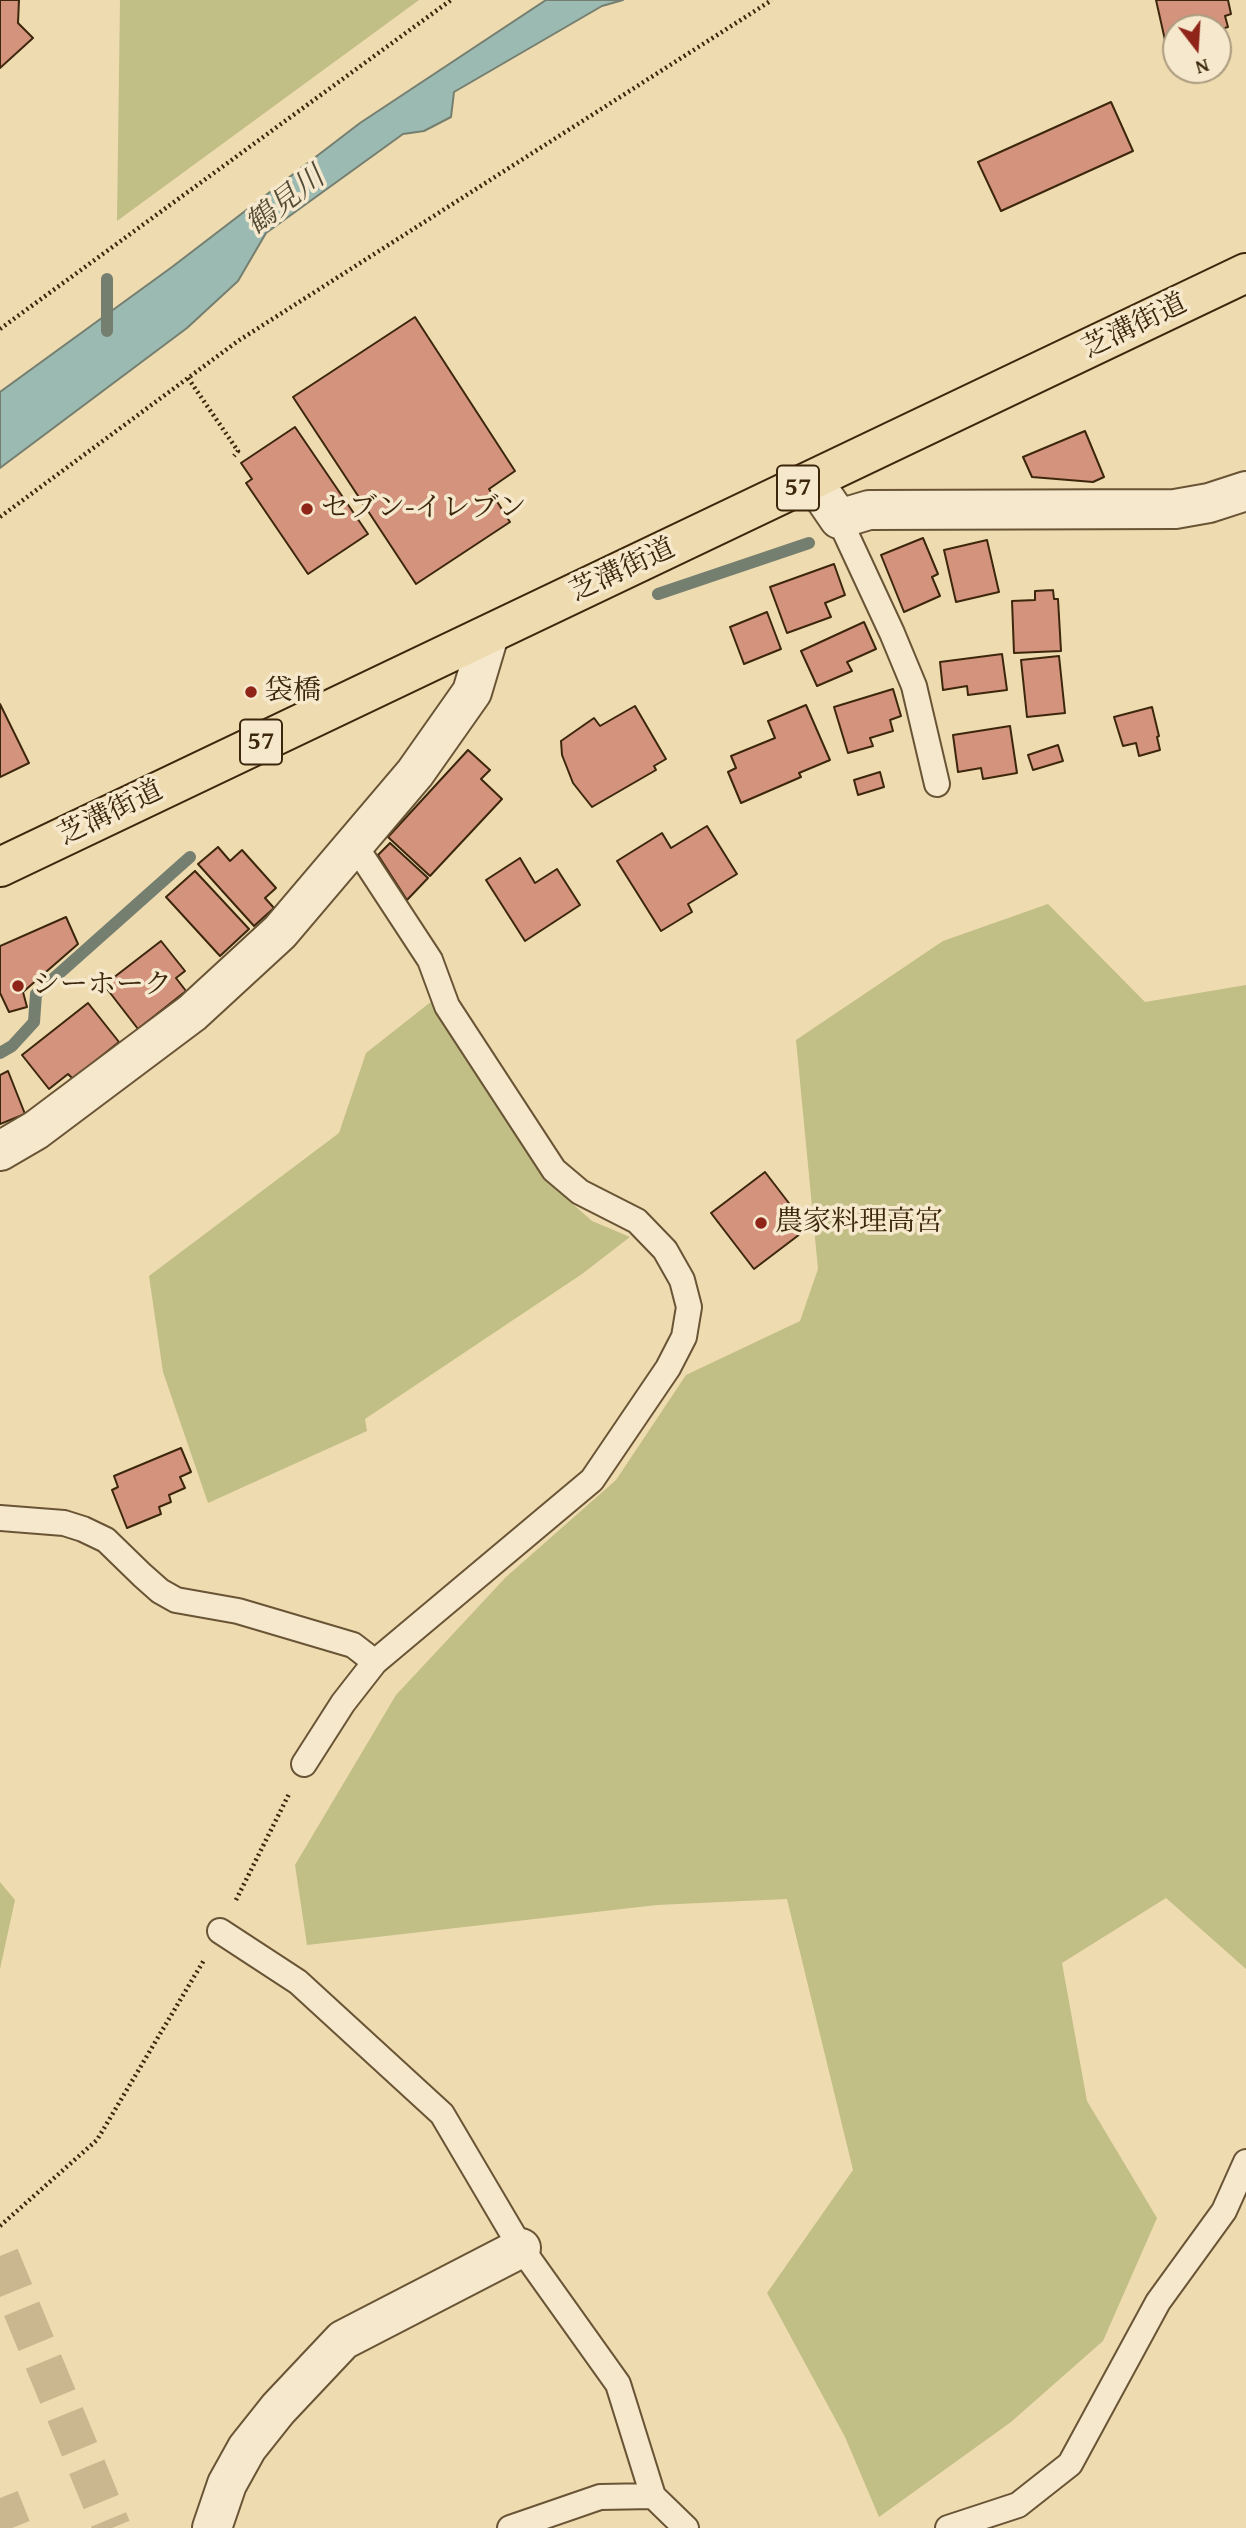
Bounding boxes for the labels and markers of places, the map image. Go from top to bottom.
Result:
place label: セブン-イレブン [321,492,527,526]
marker: セブン-イレブン [299,501,315,517]
place label: 袋橋 [265,675,321,709]
marker: 袋橋 [243,684,259,700]
place label: シーホーク [32,969,172,1003]
marker: シーホーク [10,978,26,994]
place label: 農家料理高宮 [775,1206,943,1240]
marker: 農家料理高宮 [753,1215,769,1231]

